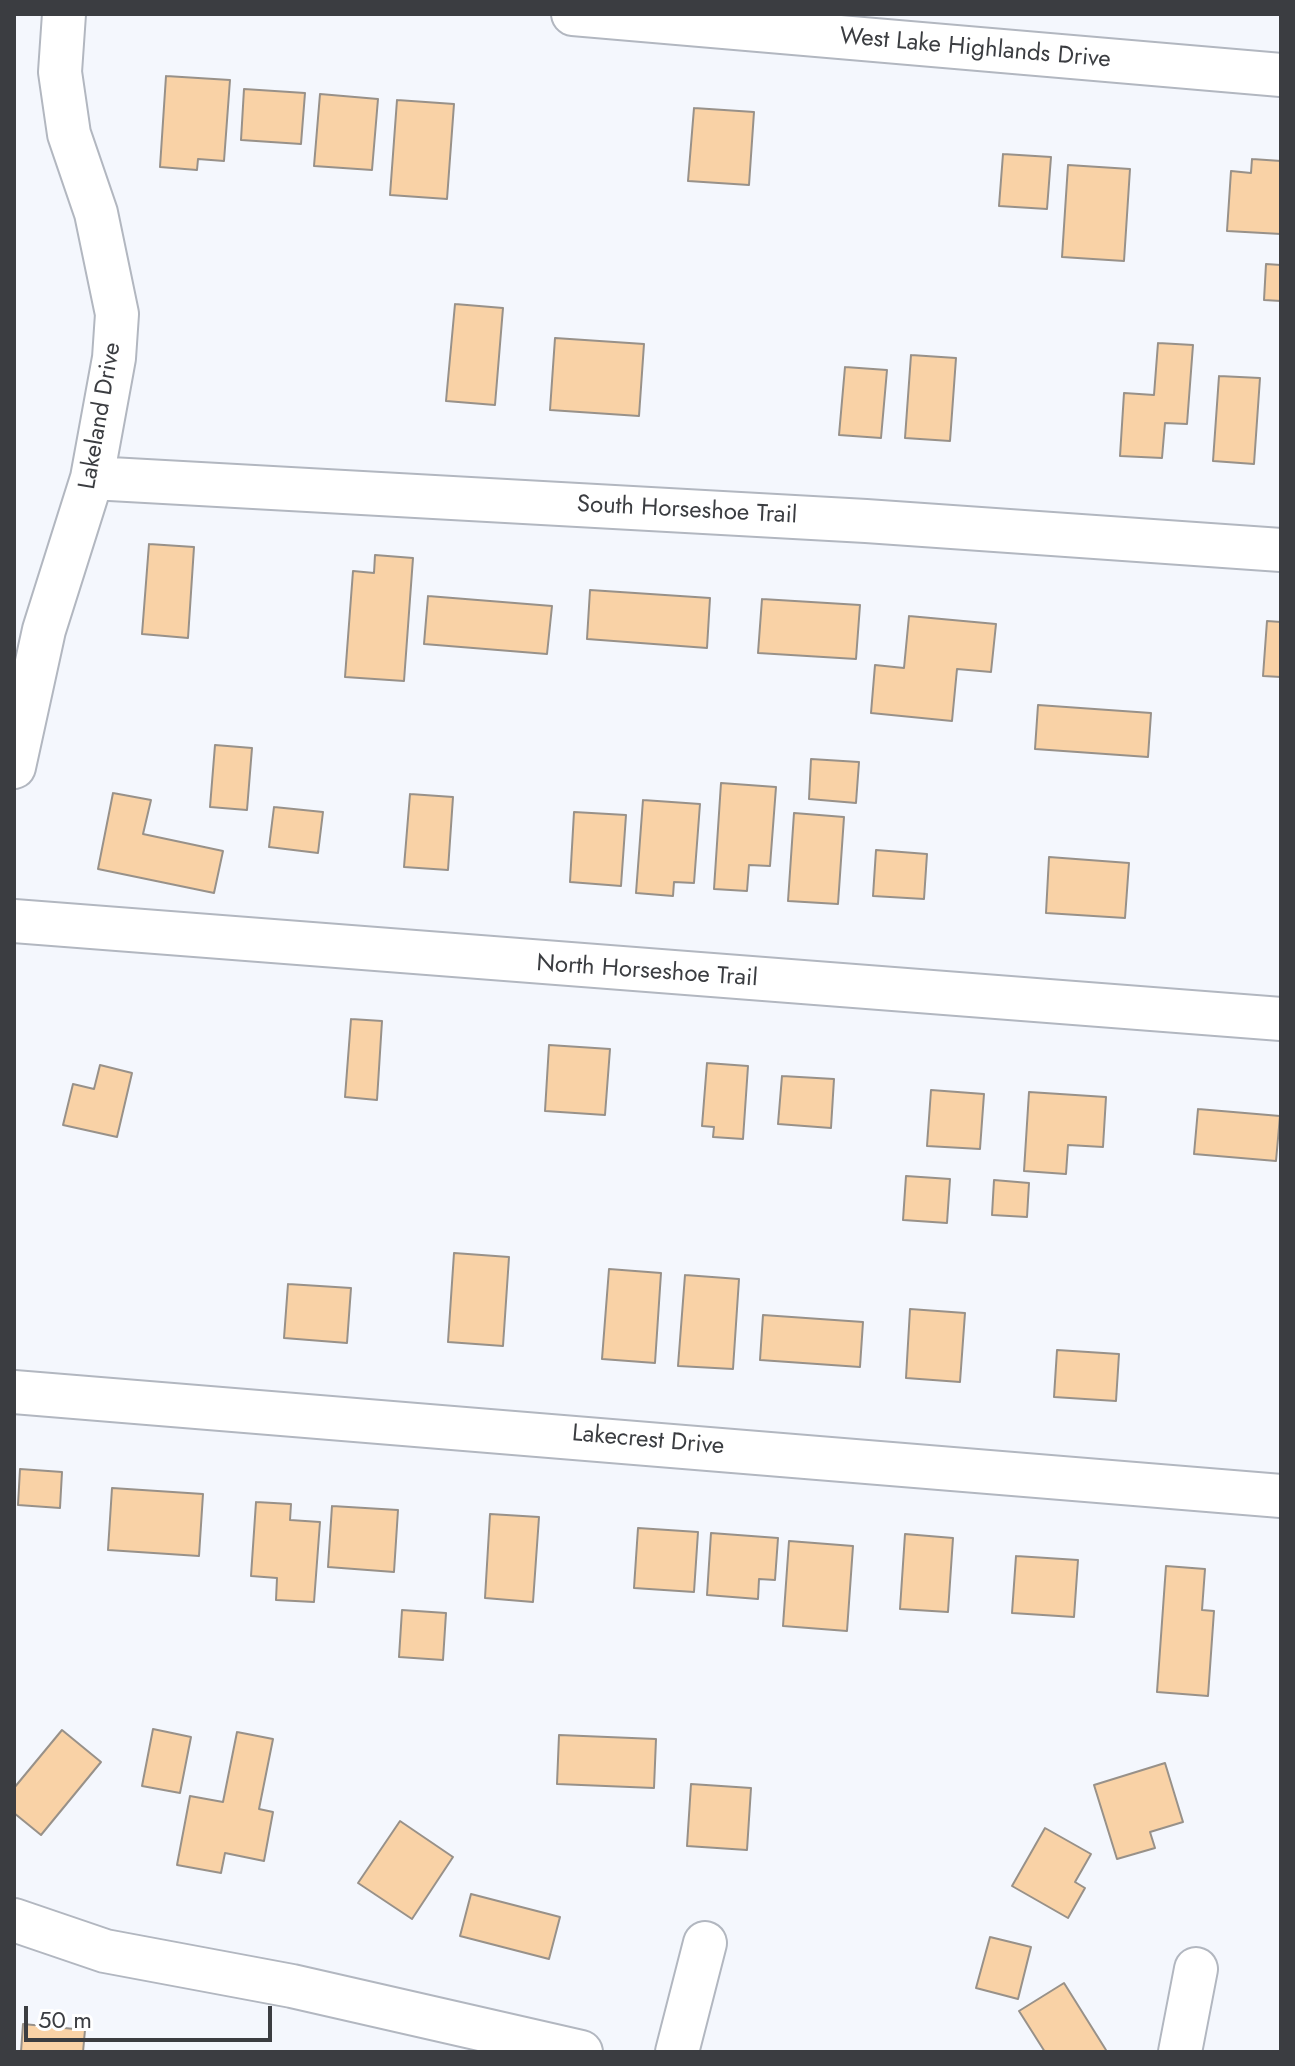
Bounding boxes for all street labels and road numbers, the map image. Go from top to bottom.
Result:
street label: West Lake Highlands Drive [838,23,1112,75]
street label: Lakeland Drive [74,340,128,492]
street label: South Horseshoe Trail [576,491,798,531]
street label: North Horseshoe Trail [535,950,759,994]
street label: Lakecrest Drive [571,1420,725,1462]

